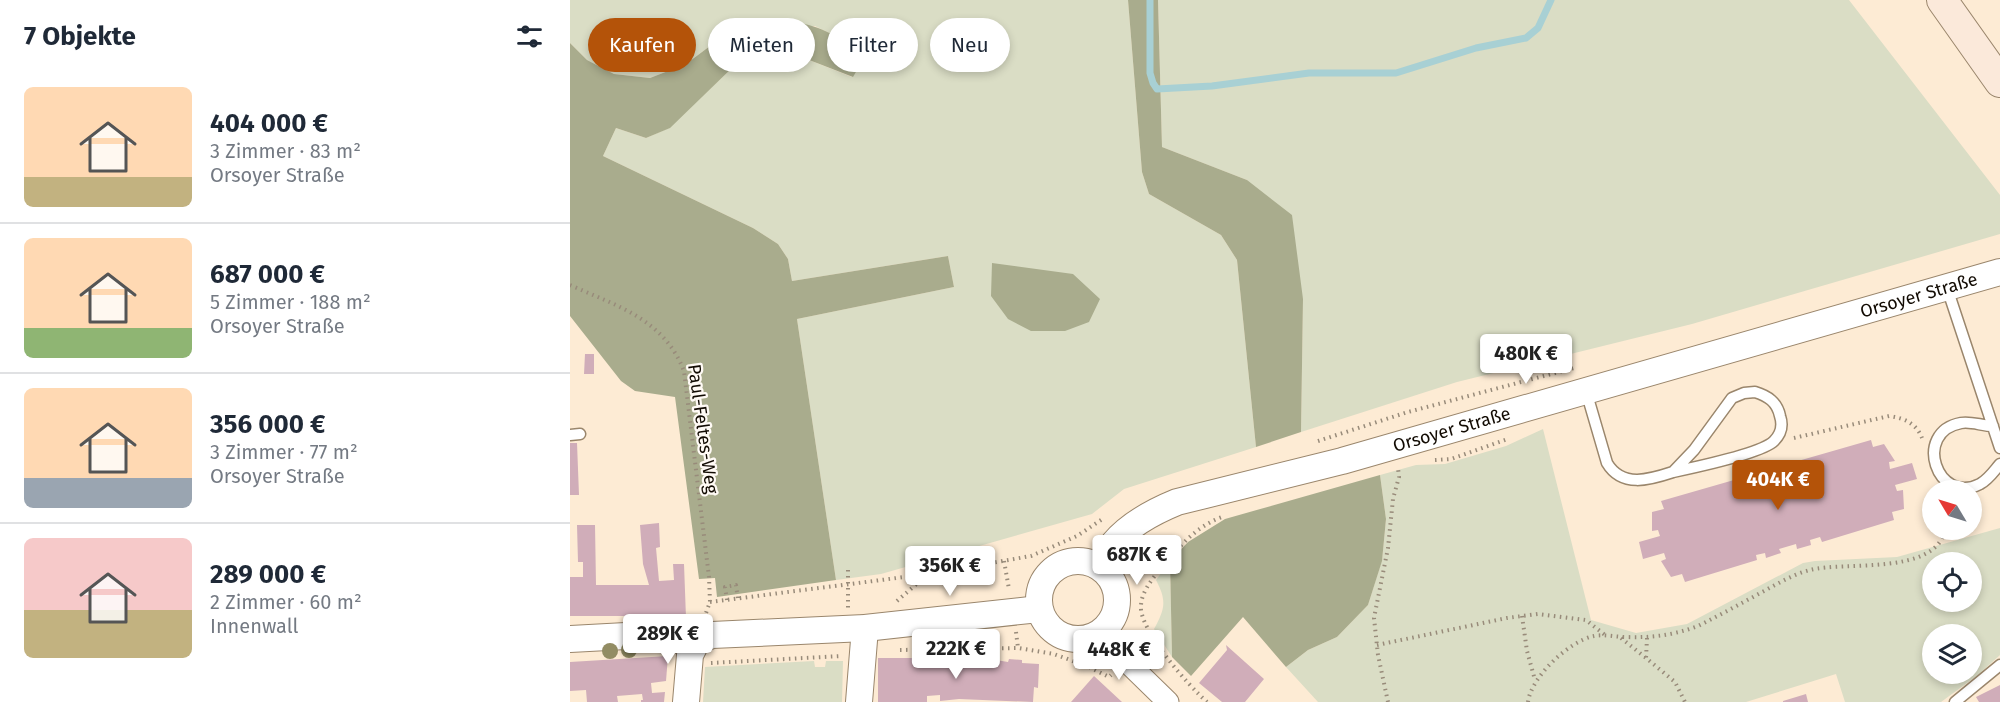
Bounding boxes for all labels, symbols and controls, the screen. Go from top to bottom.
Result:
chip: Kaufen [588,18,696,72]
chip: Mieten [708,18,815,72]
chip: Filter [827,18,918,72]
chip: Neu [930,18,1010,72]
icon: filters [513,20,546,53]
text: 7 Objekte [24,21,136,52]
text: 404 000 € [210,108,328,139]
icon: home [72,111,144,183]
text: 3 Zimmer · 83 m² [210,139,361,163]
text: Orsoyer Straße [210,163,345,187]
text: 687 000 € [210,259,325,290]
icon: home [72,262,144,334]
street label: Orsoyer Straße [1857,268,1980,323]
text: 5 Zimmer · 188 m² [210,290,371,314]
text: Orsoyer Straße [210,314,345,338]
pin: 480K € [1477,334,1575,385]
text: 480K € [1494,341,1558,365]
street label: Paul-Feltes-Weg [683,363,723,496]
street label: Orsoyer Straße [1390,402,1513,457]
text: 356 000 € [210,409,325,440]
icon: home [72,412,144,484]
text: 3 Zimmer · 77 m² [210,440,358,464]
pin: 404K € [1729,460,1827,511]
text: Orsoyer Straße [210,464,345,488]
text: 404K € [1746,467,1810,491]
north arrow [1922,480,1982,540]
map controls [1922,480,1982,684]
pin: 687K € [1088,535,1186,586]
text: 687K € [1106,542,1168,566]
pin: 356K € [901,546,999,597]
button: locate [1922,552,1982,612]
text: 356K € [919,553,981,577]
text: 289 000 € [210,559,326,590]
icon: home [72,562,144,634]
text: 2 Zimmer · 60 m² [210,590,362,614]
text: Innenwall [210,614,298,638]
pin: 289K € [619,614,717,665]
text: 289K € [637,621,699,645]
button: layers [1922,624,1982,684]
pin: 222K € [907,629,1005,680]
pin: 448K € [1070,630,1168,681]
text: 222K € [926,636,986,660]
text: 448K € [1087,637,1151,661]

